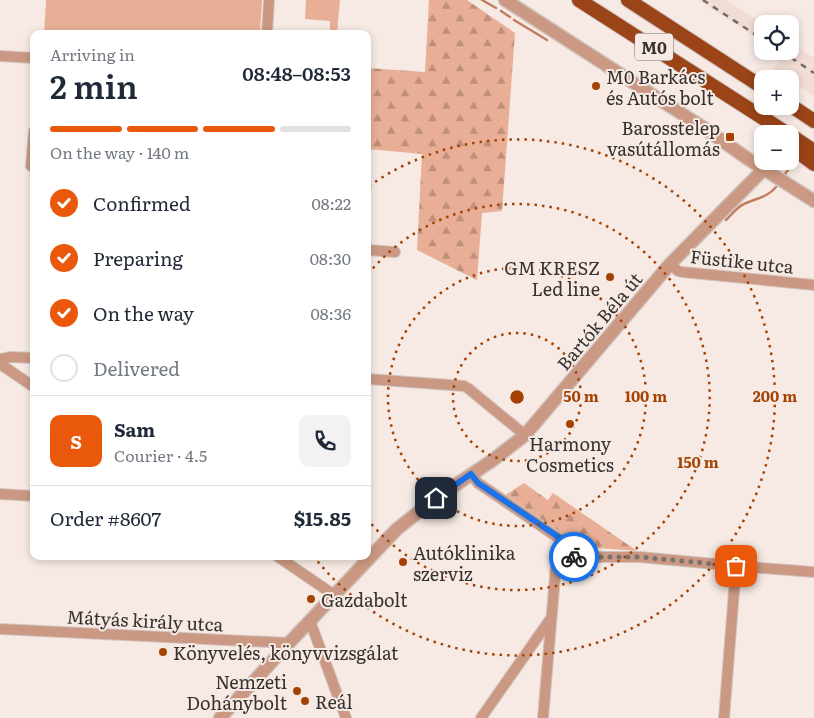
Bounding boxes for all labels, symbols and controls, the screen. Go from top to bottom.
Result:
map controls [754,15,799,170]
button: locate [754,15,799,60]
road number: M0 [635,34,673,61]
text: Arriving in [50,42,135,66]
text: 08:48–08:53 [242,59,351,87]
text: 2 min [50,61,138,109]
place label: M0 Barkács és Autós bolt [606,63,714,111]
button: + [754,70,799,115]
marker: M0 Barkács és Autós bolt [590,80,602,92]
place label: Barosstelep vasútállomás [607,114,720,162]
button: − [754,125,799,170]
marker: Barosstelep vasútállomás [724,131,736,143]
text: On the way · 140 m [50,140,189,164]
icon: check [50,189,78,217]
text: Confirmed [93,189,191,217]
text: 08:22 [312,191,351,215]
street label: Füstike utca [689,242,795,280]
icon: check [50,244,78,272]
text: Preparing [93,244,183,272]
text: 08:30 [310,246,351,270]
place label: GM KRESZ Led line [504,254,600,302]
street label: Bartók Béla út [550,266,648,376]
marker: GM KRESZ Led line [604,271,616,283]
icon: check [50,299,78,327]
text: On the way [93,299,194,327]
text: 08:36 [311,301,351,325]
text: Delivered [93,354,180,382]
text: 50 m [563,384,599,407]
text: 100 m [625,384,667,407]
text: 200 m [753,384,797,407]
centre of rings [508,388,526,406]
text: Sam [114,415,155,443]
button: phone [299,415,351,467]
marker: Harmony Cosmetics [564,418,576,430]
text: S [70,427,82,455]
place label: Harmony Cosmetics [526,430,614,478]
text: Courier · 4.5 [114,443,207,467]
text: 150 m [677,450,719,473]
pin [415,477,457,519]
icon: home [422,484,450,512]
text: Order #8607 [50,504,161,532]
text: $15.85 [294,504,351,532]
courier [549,532,599,582]
place label: Autóklinika szerviz [413,539,516,587]
icon: bike [560,543,588,571]
pin [715,545,757,587]
icon: bag [722,552,750,580]
marker: Autóklinika szerviz [397,556,409,568]
place label: Gazdabolt [321,586,408,613]
marker: Gazdabolt [305,593,317,605]
street label: Mátyás király utca [66,602,224,638]
place label: Könyvelés, könyvvizsgálat [173,639,399,666]
marker: Könyvelés, könyvvizsgálat [157,646,169,658]
place label: Nemzeti Dohánybolt [186,668,288,716]
marker: Nemzeti Dohánybolt [291,685,303,697]
place label: Reál [315,688,353,715]
marker: Reál [299,695,311,707]

